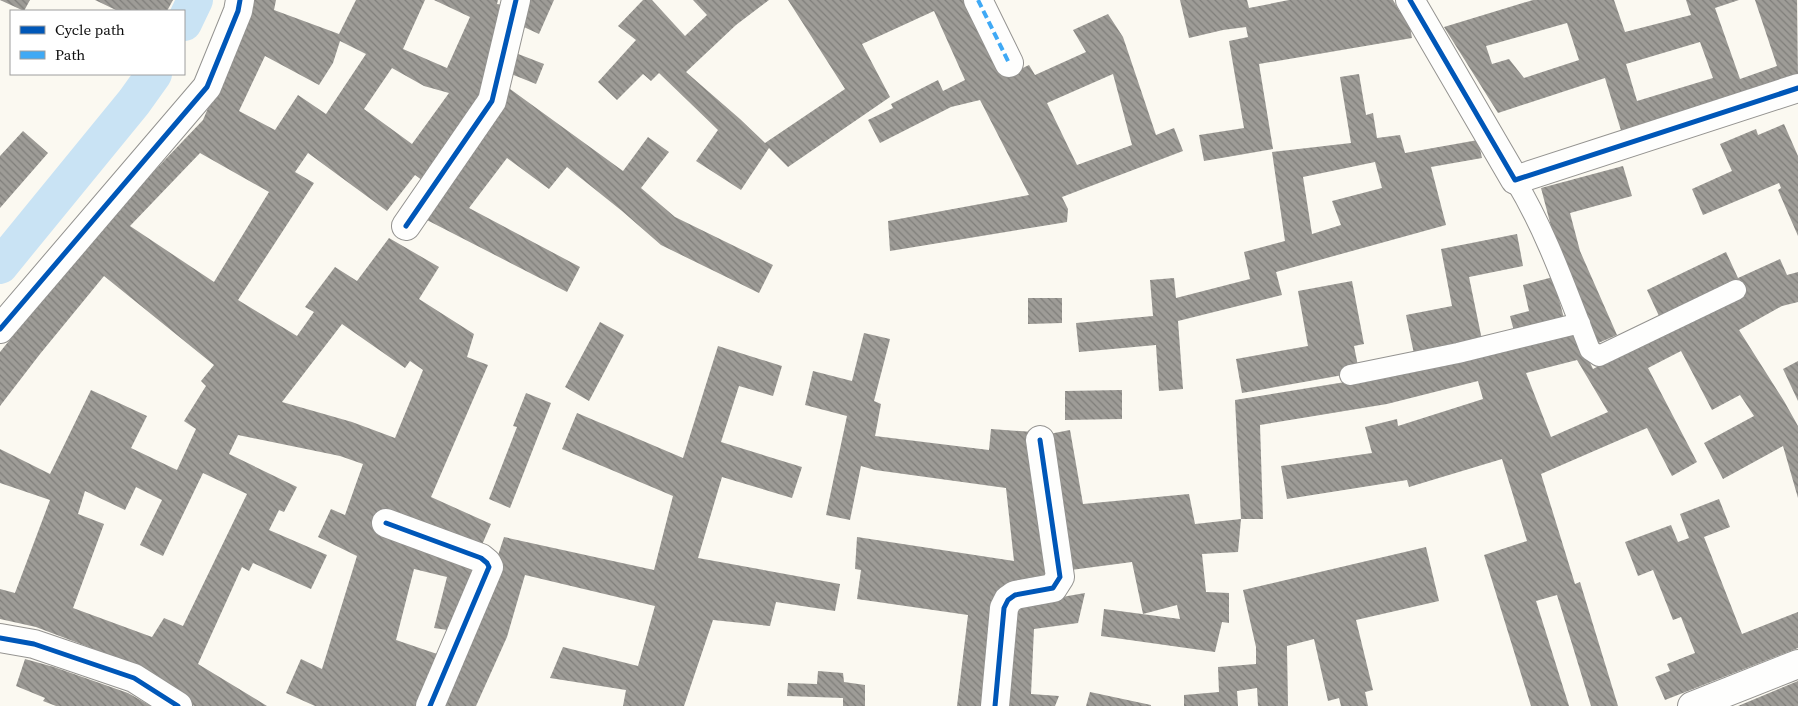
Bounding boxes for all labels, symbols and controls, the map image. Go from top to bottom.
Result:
legend [10,10,185,75]
text: Cycle path [55,19,125,40]
text: Path [55,44,85,65]

